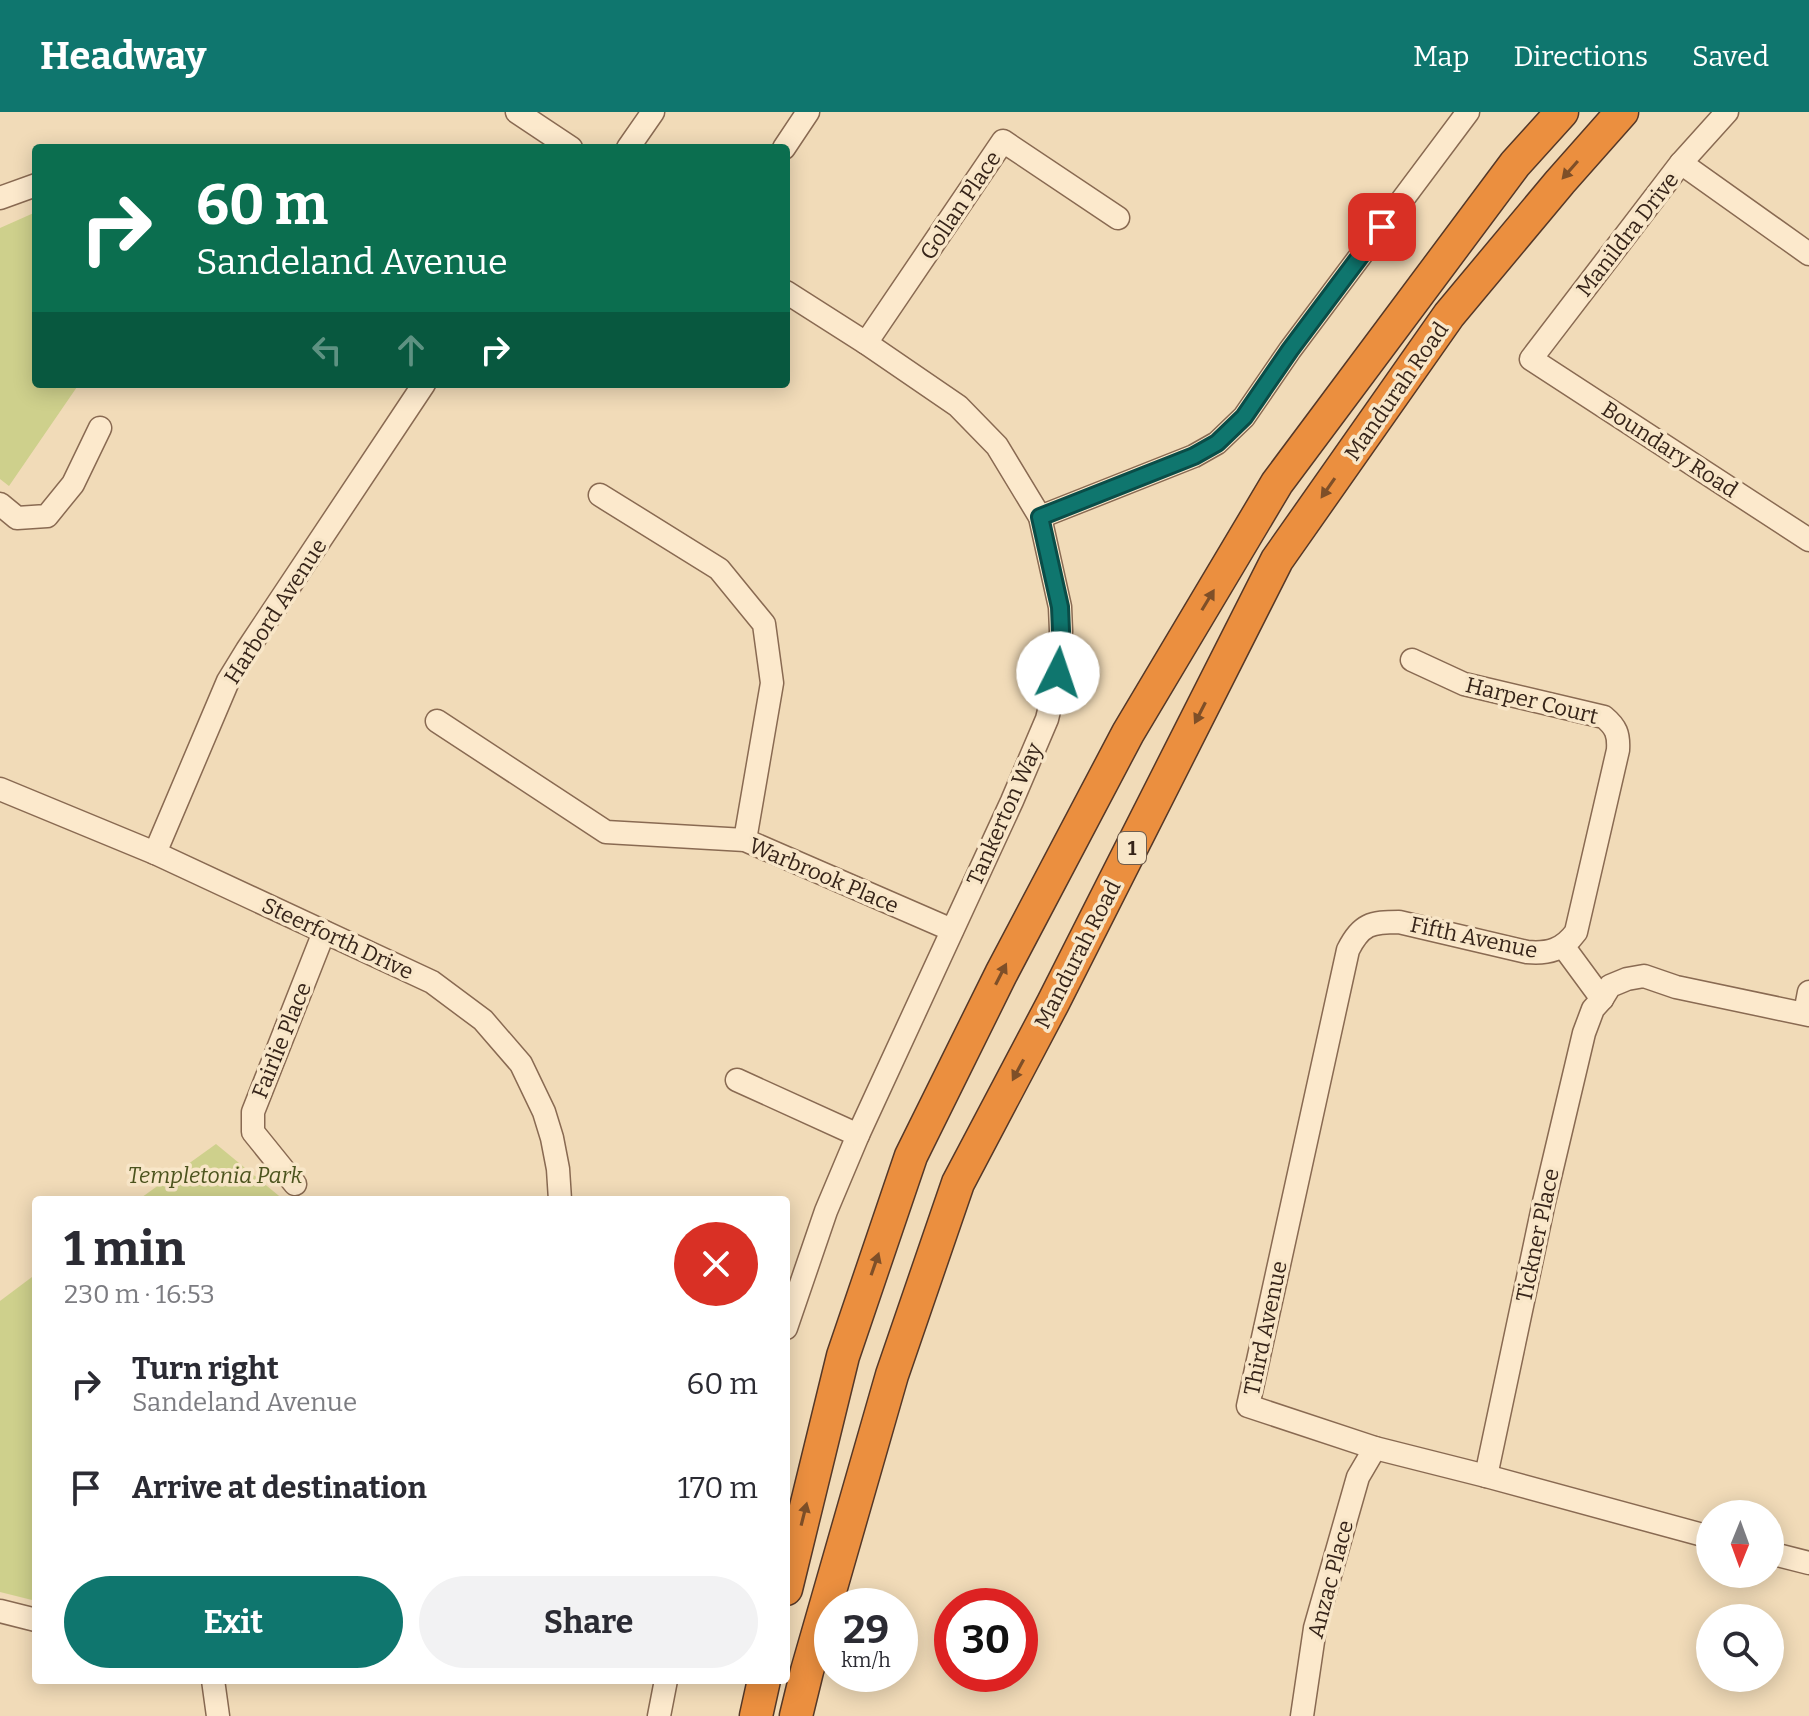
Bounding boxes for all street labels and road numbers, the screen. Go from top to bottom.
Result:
street label: Gollan Place [914,146,1007,265]
street label: Manildra Drive [1570,167,1684,302]
street label: Mandurah Road [1339,317,1454,466]
street label: Boundary Road [1597,395,1743,503]
street label: Harbord Avenue [218,534,332,689]
street label: Harper Court [1463,671,1601,730]
street label: Tankerton Way [961,738,1048,890]
street label: Warbrook Place [745,832,903,919]
road number: 1 [1118,832,1146,864]
street label: Mandurah Road [1028,876,1126,1033]
street label: Steerforth Drive [258,892,418,985]
street label: Fifth Avenue [1408,911,1540,964]
street label: Fairlie Place [246,978,317,1102]
street label: Tickner Place [1510,1166,1565,1304]
street label: Third Avenue [1238,1258,1293,1398]
street label: Anzac Place [1302,1517,1359,1641]

